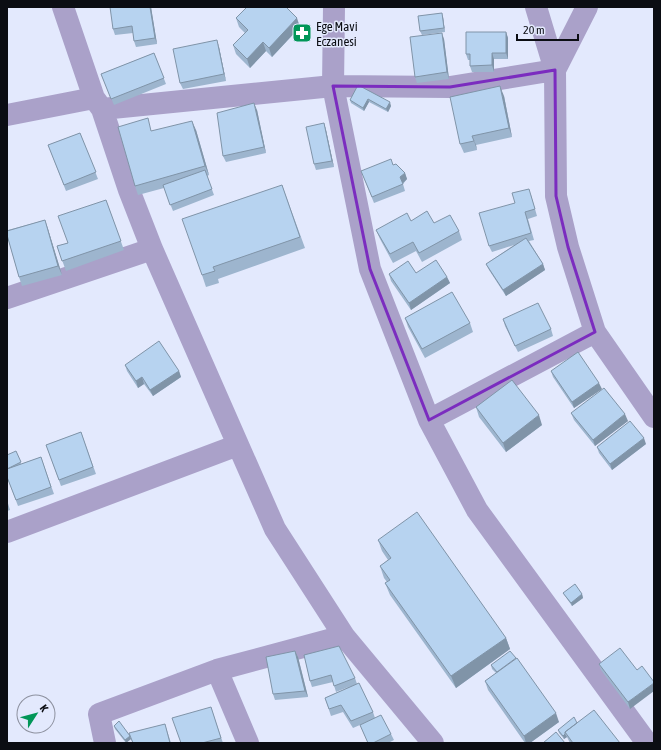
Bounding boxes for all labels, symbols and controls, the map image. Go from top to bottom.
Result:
scale bar [517,16,578,42]
place label: Ege Mavi Eczanesi [316,19,358,49]
pharmacy icon: Ege Mavi Eczanesi [291,22,313,44]
text: 20 m [523,23,545,37]
north arrow [16,694,56,734]
text: K [38,702,51,714]

